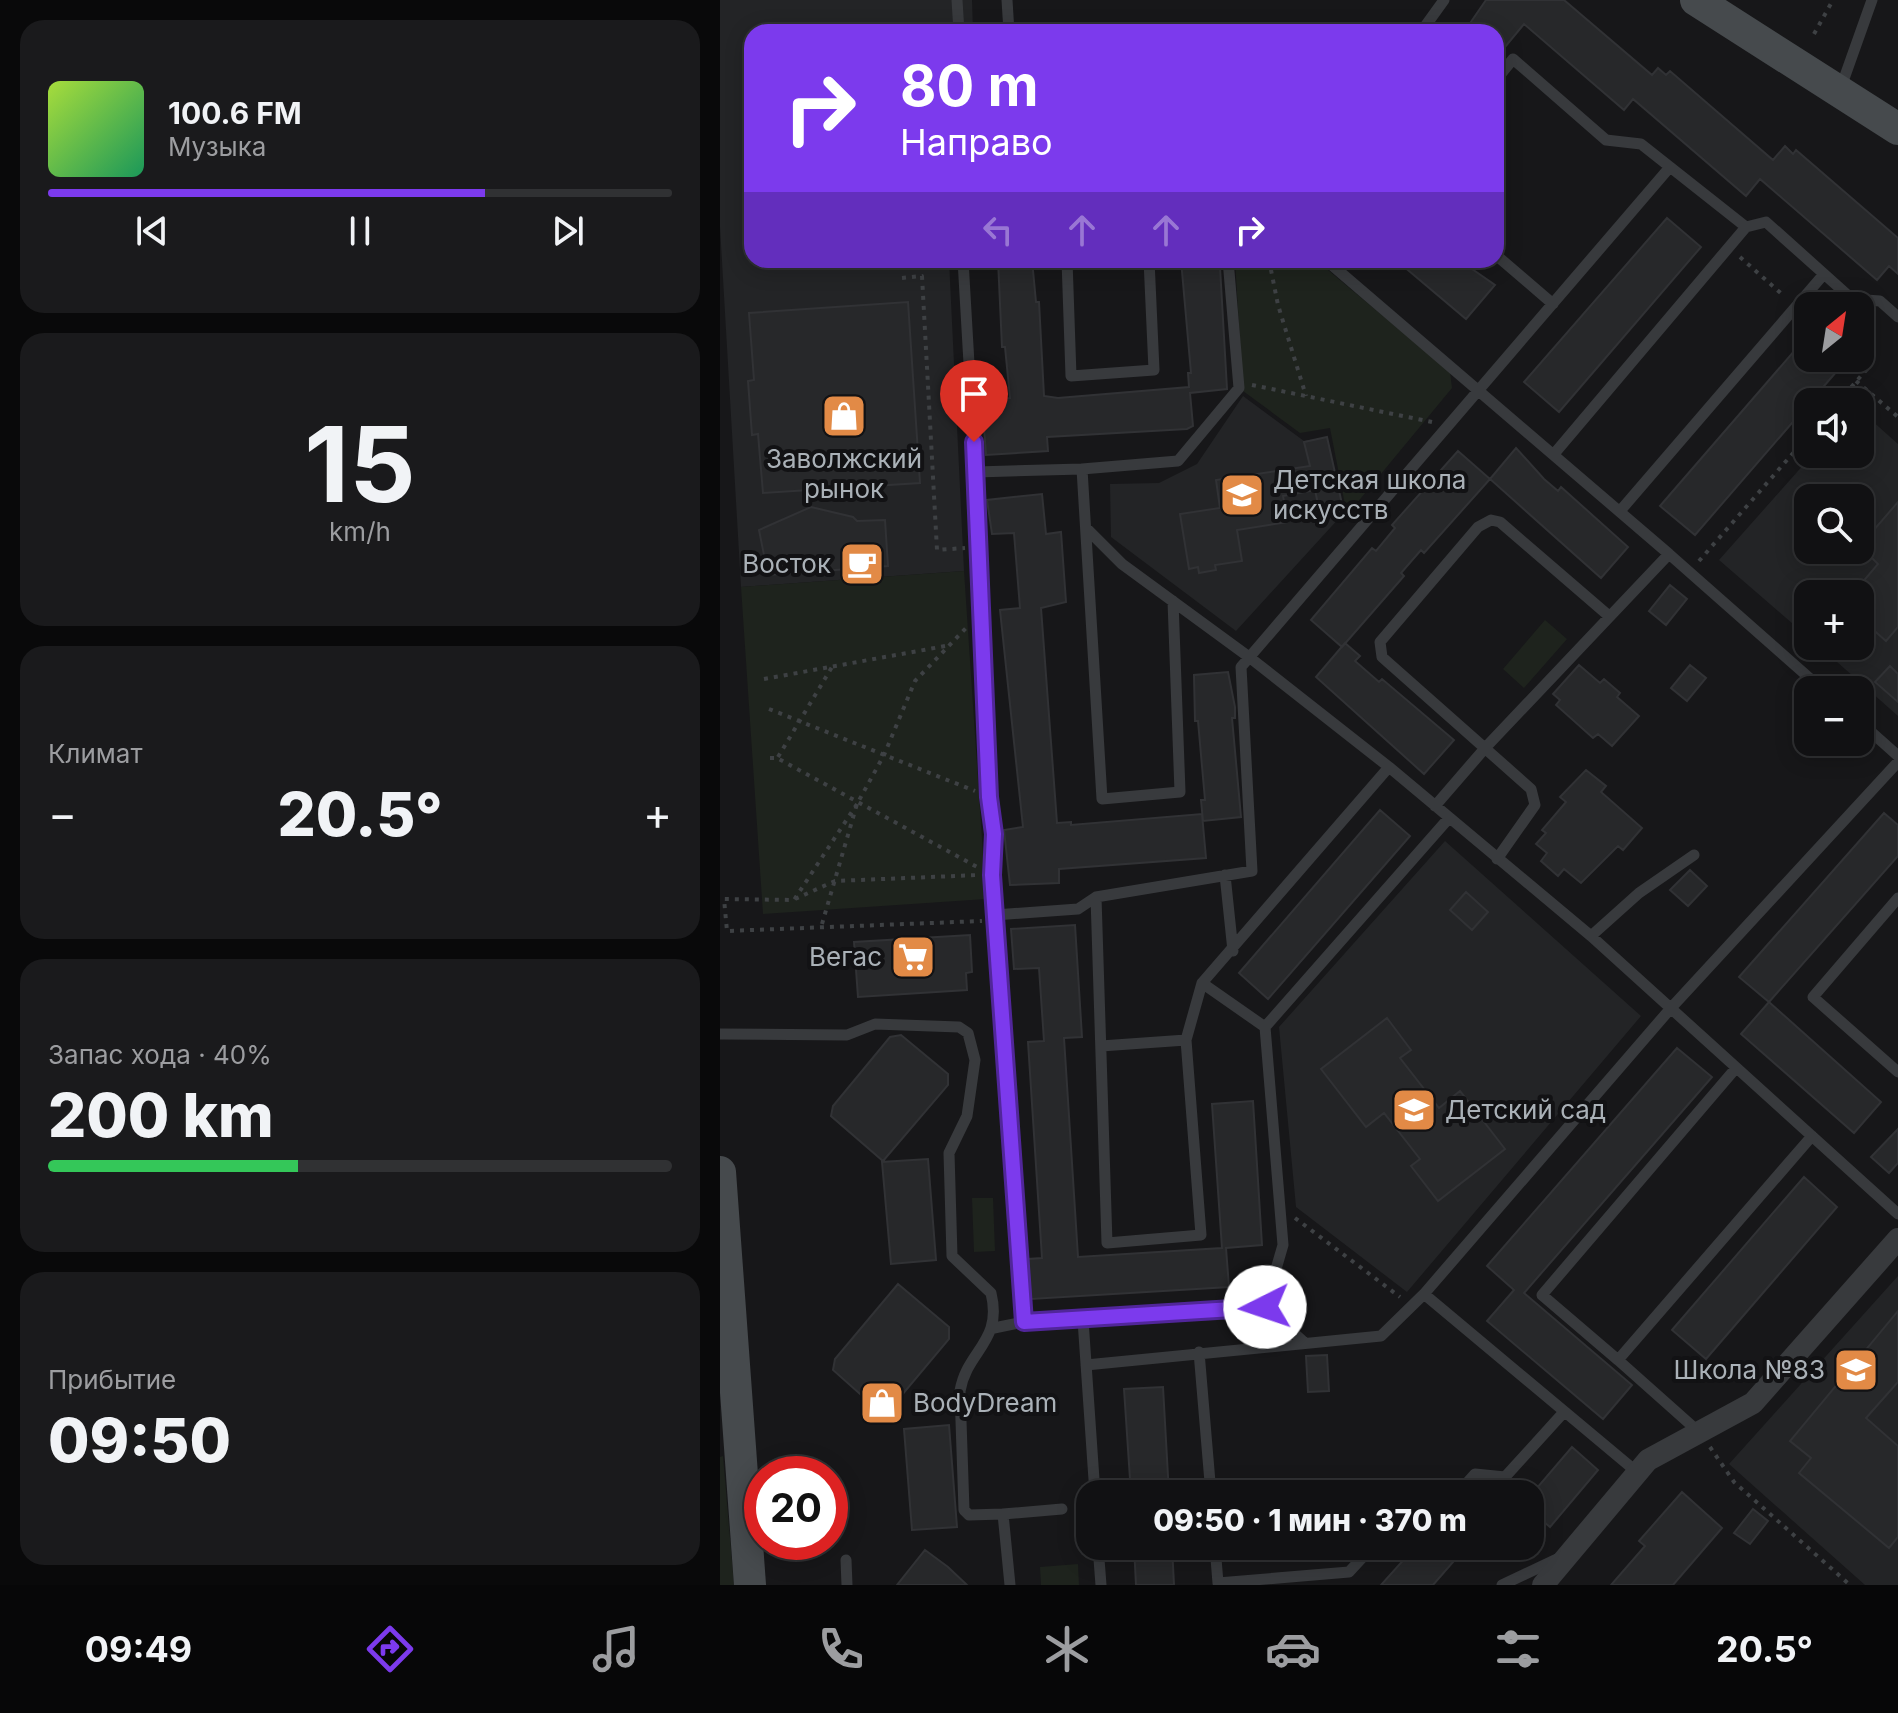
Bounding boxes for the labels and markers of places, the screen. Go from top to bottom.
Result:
pin [940,360,1008,442]
shop icon: Заволжский рынок [820,392,868,440]
place label: Заволжский рынок [766,443,922,504]
place label: Детская школа искусств [1273,464,1466,525]
school or university icon: Детская школа искусств [1218,471,1266,519]
cafe icon: Восток [838,540,886,588]
place label: Восток [742,548,831,579]
supermarket icon: Вегас [889,933,937,981]
place label: Вегас [809,941,882,972]
school or university icon: Детский сад [1390,1086,1438,1134]
place label: Детский сад [1445,1094,1606,1125]
school or university icon: Школа №83 [1832,1346,1880,1394]
place label: Школа №83 [1674,1354,1825,1385]
shop icon: BodyDream [858,1379,906,1427]
place label: BodyDream [913,1387,1057,1418]

